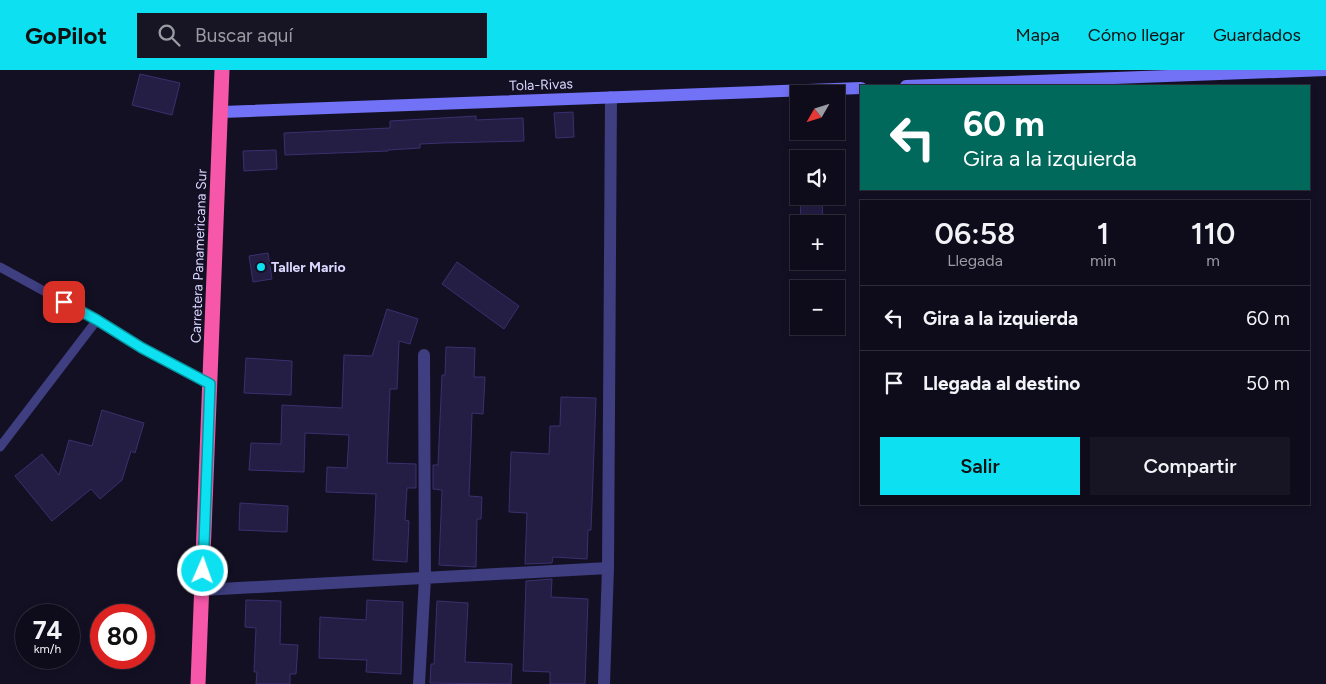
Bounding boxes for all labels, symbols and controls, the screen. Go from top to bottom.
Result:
search box [137,13,487,58]
text: GoPilot [25,21,107,50]
icon: search [155,21,183,49]
text: Buscar aquí [195,24,293,47]
text: Mapa [1015,24,1060,46]
text: Cómo llegar [1088,24,1185,46]
text: Guardados [1213,24,1301,46]
street label: Tola-Rivas [509,75,573,95]
north arrow [790,85,845,140]
map controls [790,85,845,335]
text: 60 m [963,103,1045,145]
icon: left [880,105,945,170]
text: Gira a la izquierda [963,145,1137,172]
button: sound [790,150,845,205]
street label: Carretera Panamericana Sur [187,168,211,343]
button: + [790,215,845,270]
text: 06:58 [935,215,1015,252]
text: 1 [1097,215,1109,252]
text: 110 [1191,215,1235,252]
text: Llegada [947,251,1003,270]
text: min [1090,251,1116,270]
text: m [1206,251,1220,270]
place label: Taller Mario [271,259,346,276]
marker: Taller Mario [255,261,267,273]
button: − [790,280,845,335]
pin [43,281,85,323]
icon: arrive [50,288,78,316]
icon: left [880,304,908,332]
text: Gira a la izquierda [923,307,1078,330]
text: 60 m [1246,307,1290,330]
icon: arrive [880,369,908,397]
text: Llegada al destino [923,372,1080,395]
text: 50 m [1246,372,1290,395]
button: Salir [880,437,1080,495]
button: Compartir [1090,437,1290,495]
position arrow [176,544,228,596]
speed limit sign: 80 [90,604,155,669]
text: 74 [33,615,62,645]
text: km/h [34,642,61,656]

